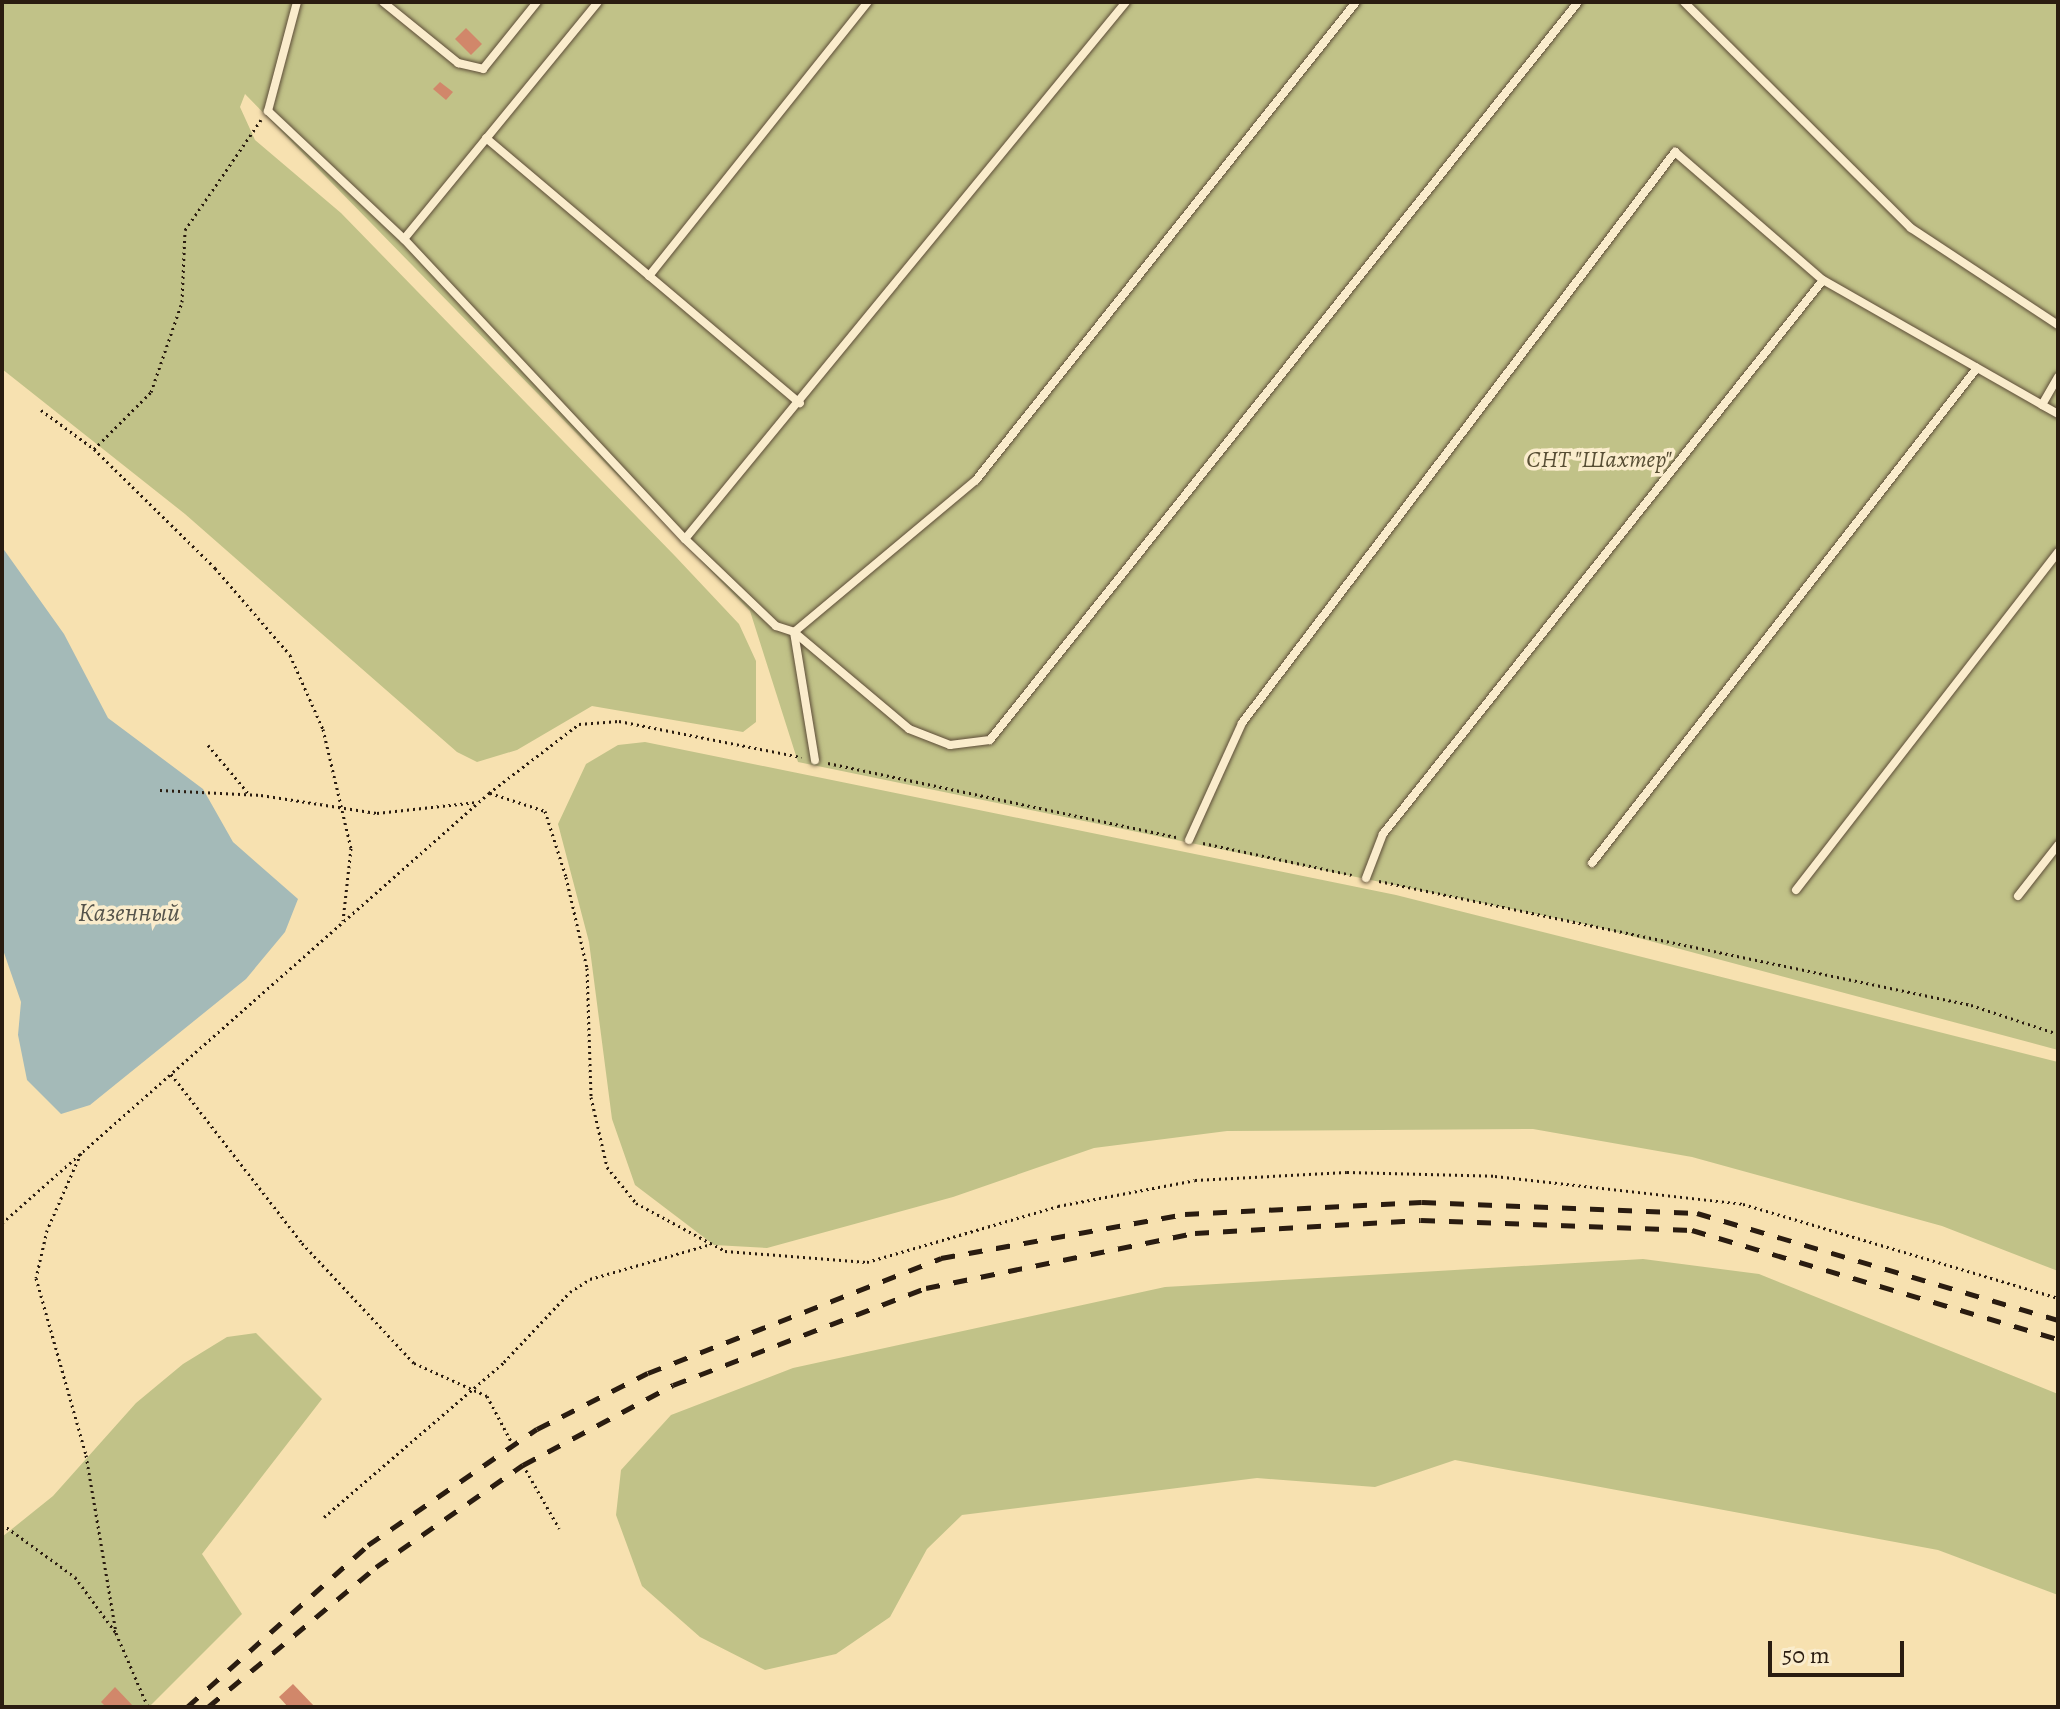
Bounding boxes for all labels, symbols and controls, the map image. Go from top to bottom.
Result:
park label: СНТ "Шахтер" [1526,446,1672,474]
water label: Казенный [78,897,180,929]
scale bar [1772,1625,1908,1675]
text: 50 m [1782,1639,1830,1671]

